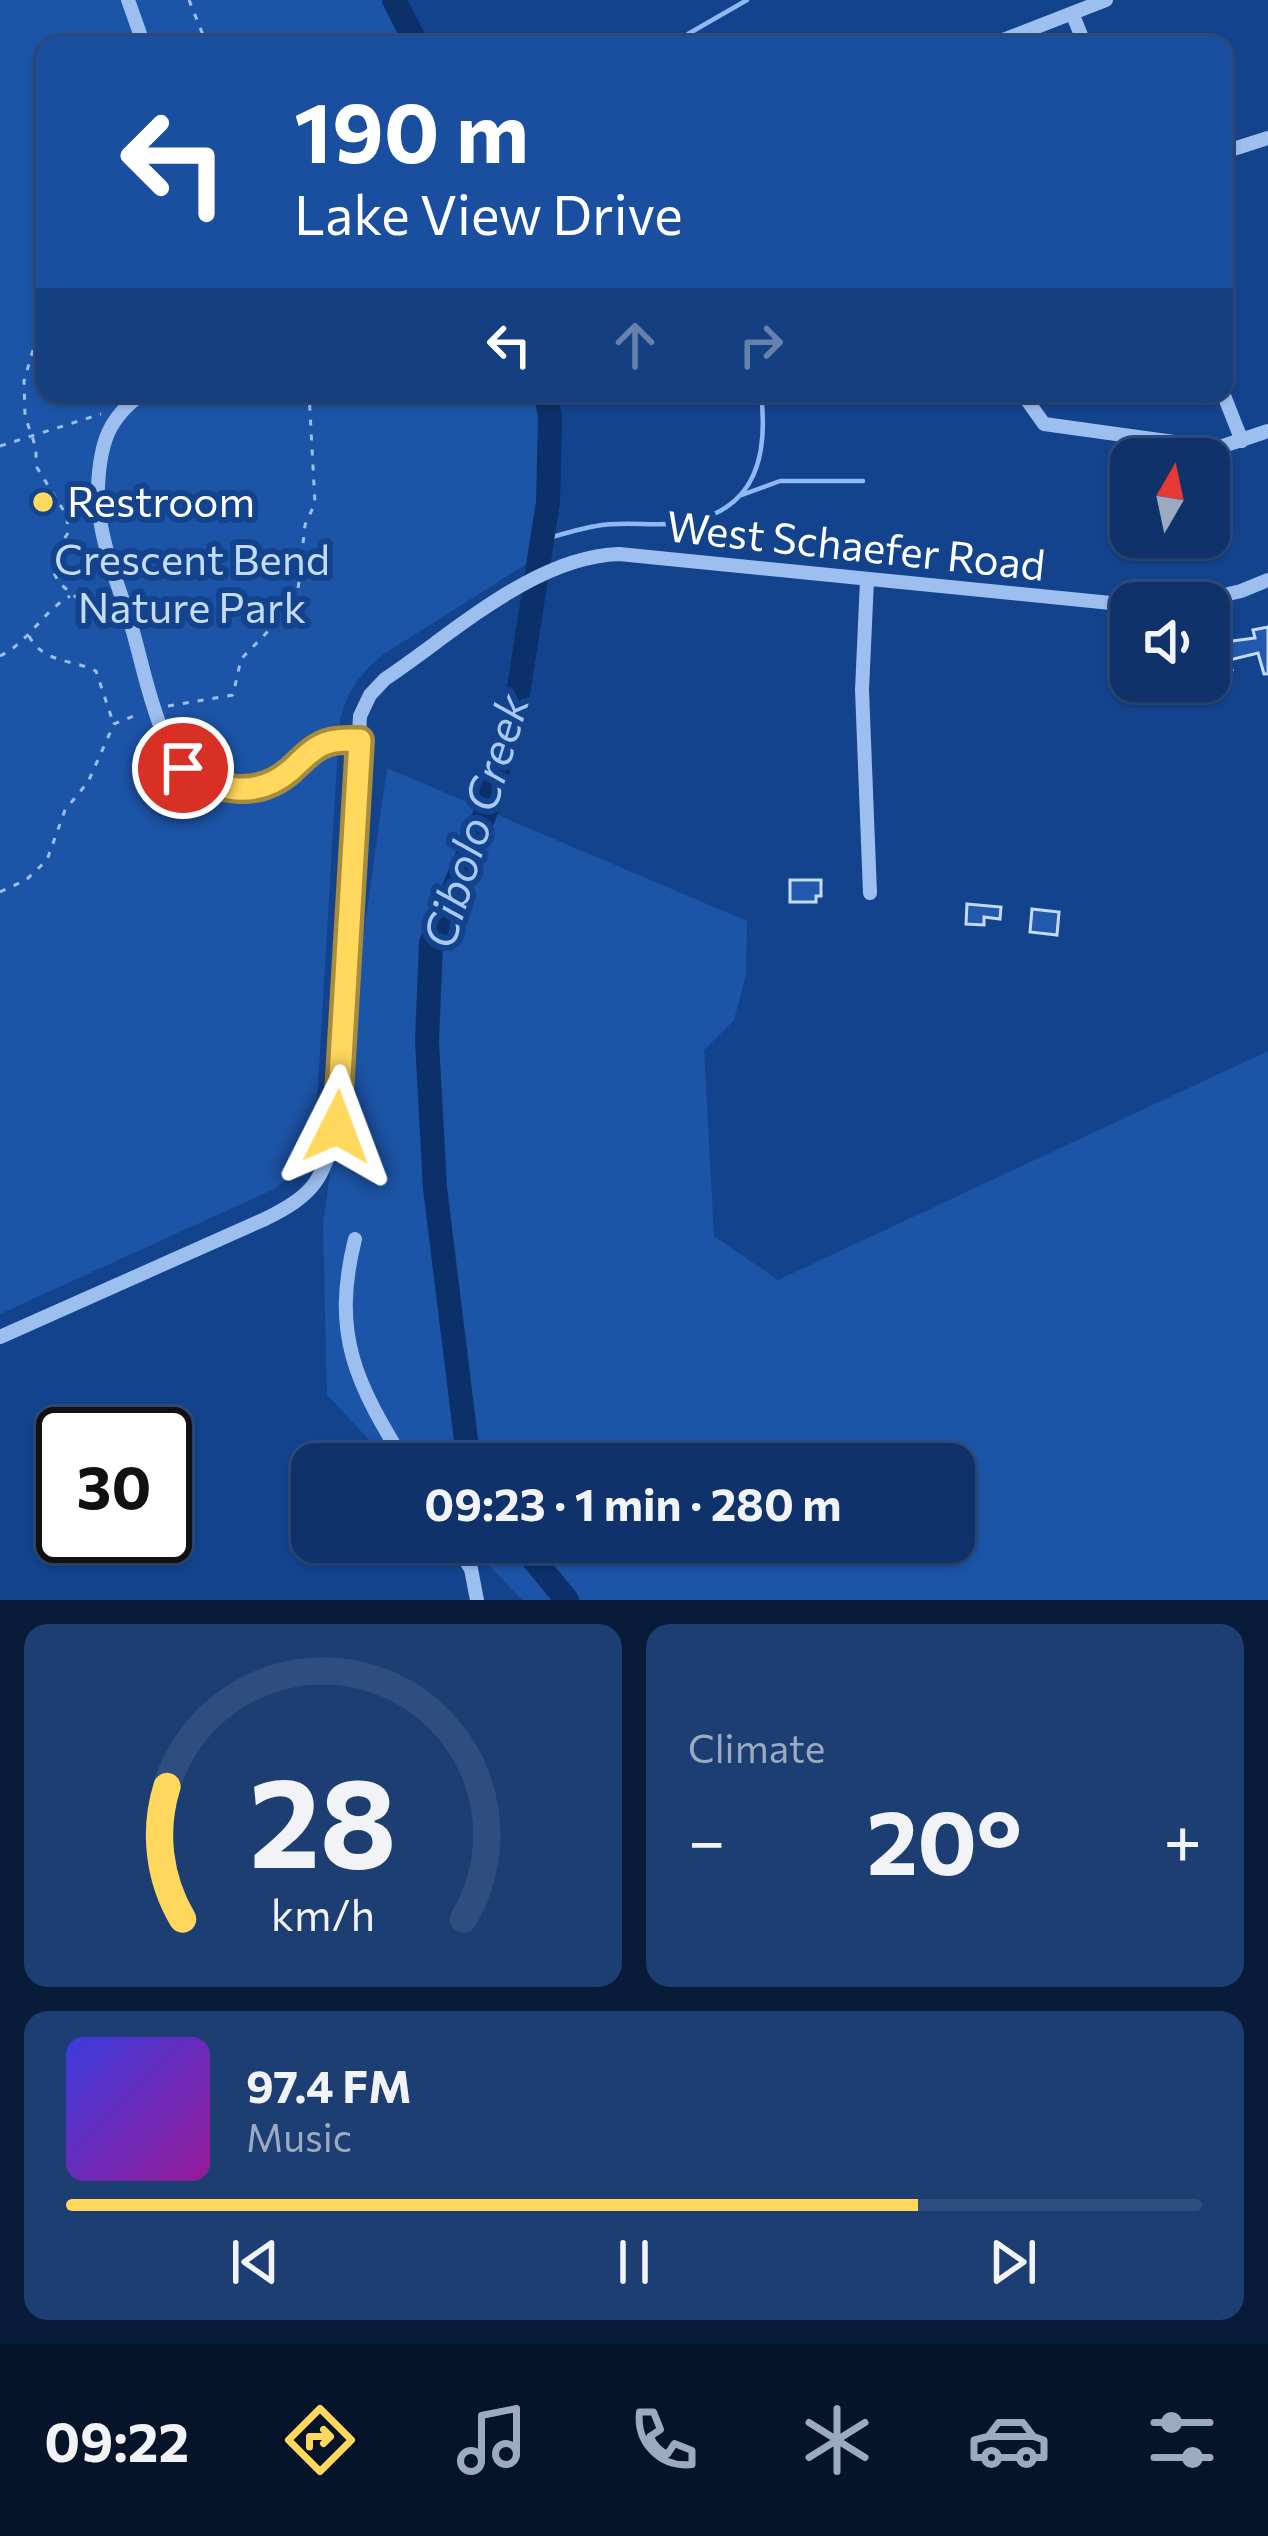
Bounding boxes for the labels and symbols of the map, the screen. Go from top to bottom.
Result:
north arrow [1110,438,1230,558]
place label: Restroom [67,474,255,526]
marker: Restroom [30,489,56,515]
street label: West Schaefer Road [664,498,1048,590]
park label: Crescent Bend Nature Park [54,532,330,632]
water label: Cibolo Creek [409,685,539,954]
pin [132,717,234,819]
position arrow [274,1064,400,1190]
speed limit sign: 30 [36,1407,192,1563]

